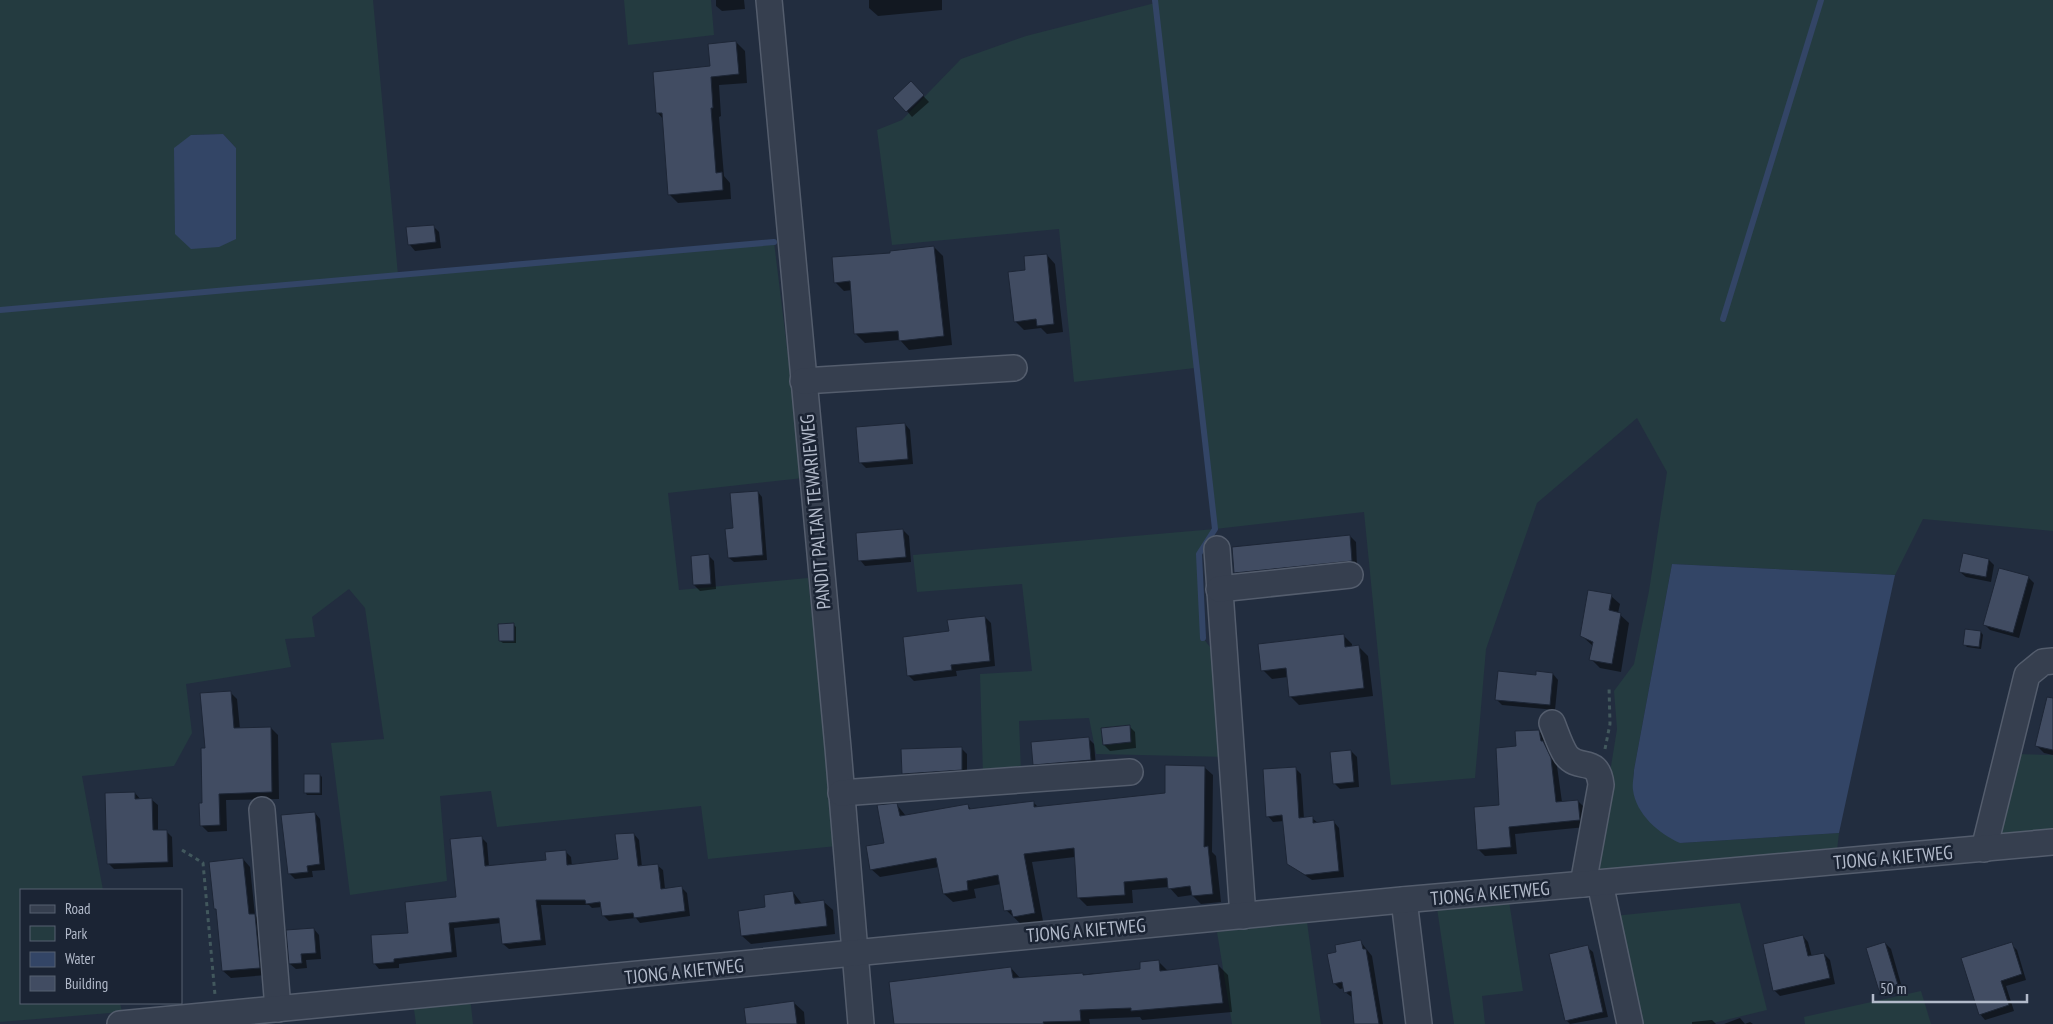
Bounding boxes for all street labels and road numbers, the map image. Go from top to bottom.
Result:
street label: PANDIT PALTAN TEWARIEWEG [795,413,835,611]
street label: TJONG A KIETWEG [1832,840,1954,874]
street label: TJONG A KIETWEG [1429,876,1551,910]
street label: TJONG A KIETWEG [1025,913,1147,947]
street label: TJONG A KIETWEG [623,953,745,989]

